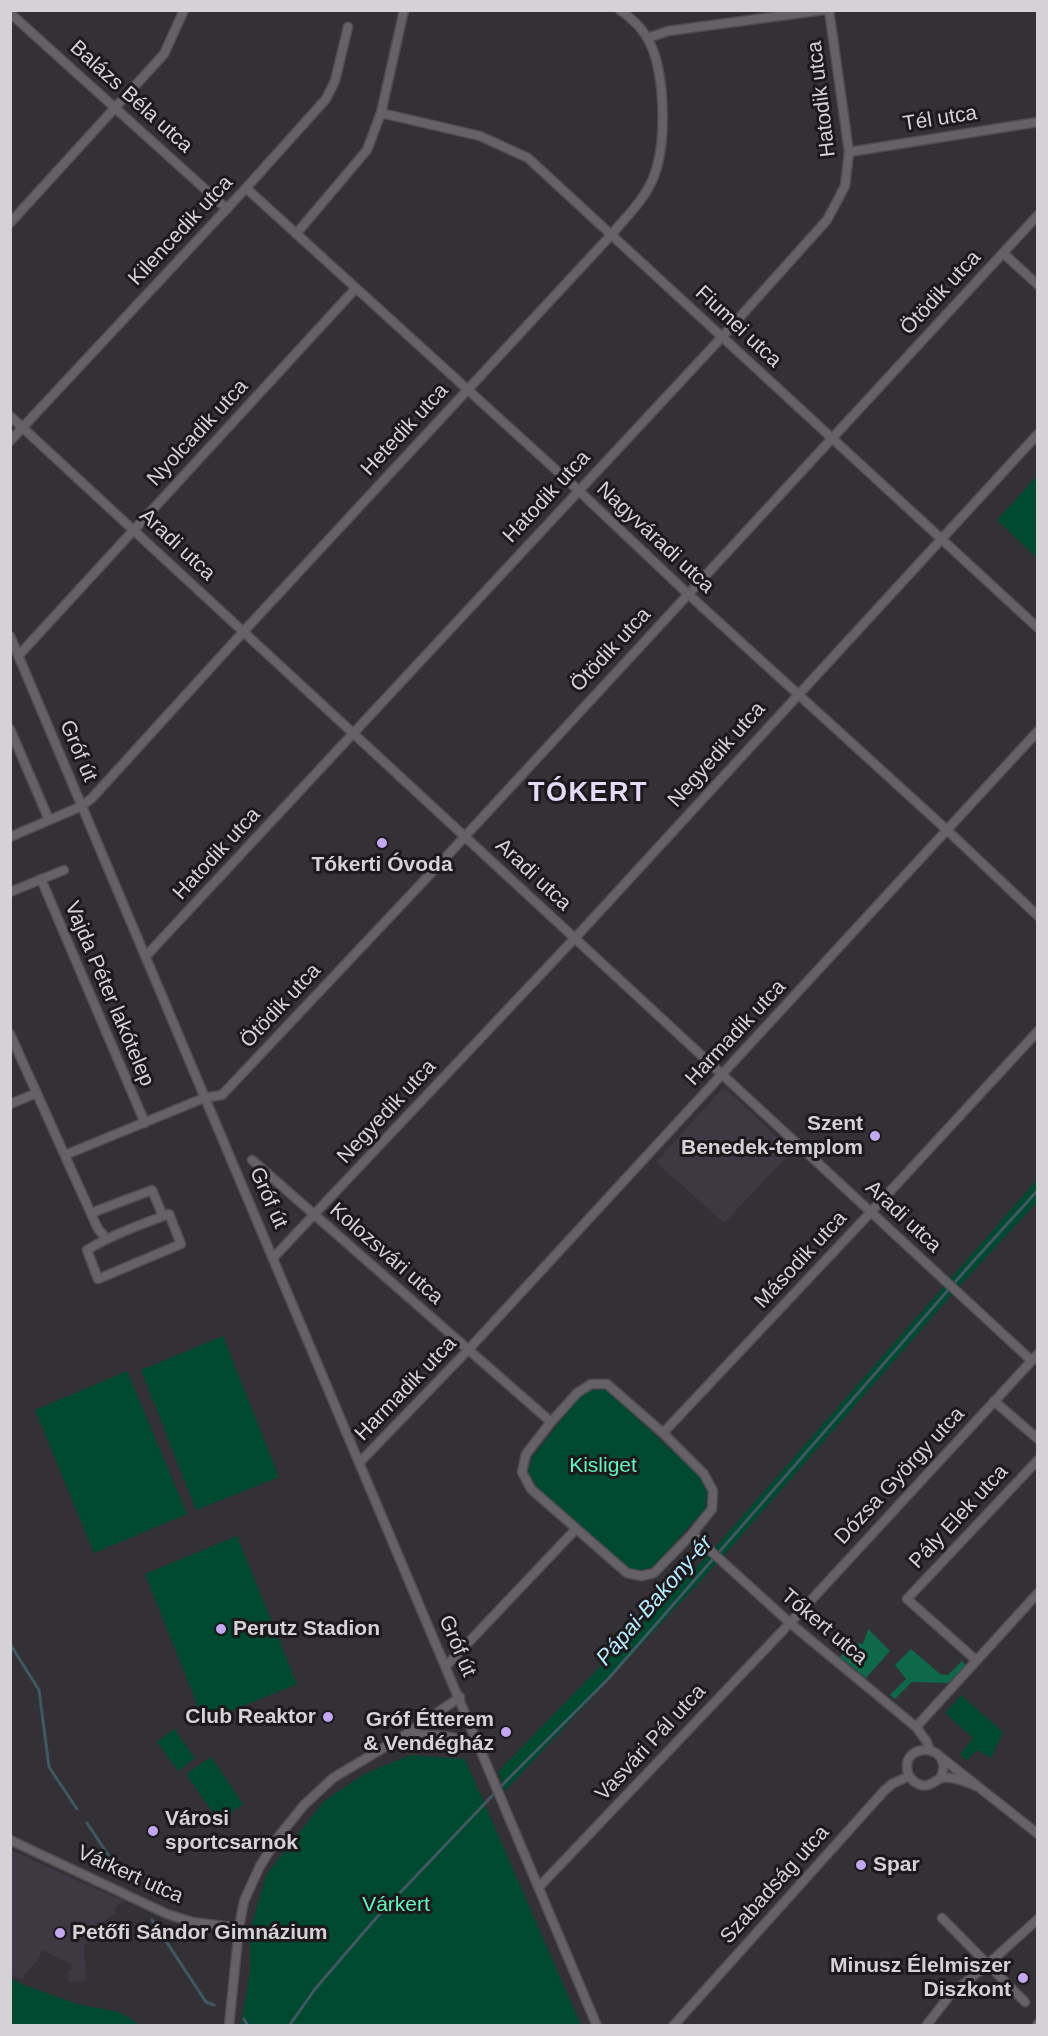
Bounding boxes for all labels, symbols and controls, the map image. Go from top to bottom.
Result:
street label: Balázs Béla utca [64,35,198,159]
street label: Hatodik utca [802,40,842,158]
street label: Tél utca [901,101,979,137]
street label: Kilencedik utca [124,171,238,291]
street label: Ötödik utca [896,246,986,340]
street label: Fiumei utca [690,281,786,373]
street label: Nyolcadik utca [142,374,254,492]
street label: Hetedik utca [356,379,454,481]
street label: Hatodik utca [498,446,596,548]
street label: Nagyváradi utca [591,477,719,599]
street label: Aradi utca [134,504,220,586]
street label: Ötödik utca [566,603,656,697]
street label: Negyedik utca [663,697,771,813]
street label: Gróf út [54,717,102,785]
district label: TÓKERT [528,778,648,810]
street label: Hatodik utca [168,803,266,905]
street label: Aradi utca [490,834,576,916]
marker: Tókerti Óvoda [375,836,389,850]
place label: Tókerti Óvoda [311,852,453,878]
street label: Vajda Péter lakótelep [59,898,159,1090]
street label: Ötödik utca [236,959,326,1053]
street label: Harmadik utca [681,975,791,1091]
street label: Negyedik utca [332,1055,442,1169]
place label: Szent Benedek-templom [681,1111,863,1161]
marker: Szent Benedek-templom [868,1129,882,1143]
street label: Gróf út [243,1164,293,1232]
street label: Aradi utca [860,1176,946,1258]
street label: Kolozsvári utca [324,1198,448,1310]
street label: Második utca [750,1206,852,1314]
street label: Harmadik utca [350,1332,462,1446]
street label: Dózsa György utca [830,1402,970,1550]
park label: Kisliget [569,1453,637,1479]
street label: Pály Elek utca [904,1460,1014,1574]
water label: Pápai-Bakony-ér [591,1531,719,1671]
street label: Tókert utca [776,1584,872,1670]
street label: Gróf út [433,1612,481,1680]
place label: Perutz Stadion [233,1616,380,1642]
marker: Perutz Stadion [214,1622,228,1636]
street label: Vasvári Pál utca [591,1679,711,1807]
place label: Club Reaktor [185,1704,316,1730]
place label: Gróf Étterem & Vendégház [363,1707,494,1757]
marker: Club Reaktor [321,1710,335,1724]
marker: Gróf Étterem & Vendégház [499,1725,513,1739]
place label: Városi sportcsarnok [165,1806,298,1856]
street label: Szabadság utca [715,1821,835,1949]
marker: Városi sportcsarnok [146,1824,160,1838]
street label: Várkert utca [73,1840,187,1910]
place label: Spar [873,1852,920,1878]
marker: Spar [854,1858,868,1872]
park label: Várkert [362,1892,430,1918]
place label: Petőfi Sándor Gimnázium [72,1920,328,1946]
marker: Petőfi Sándor Gimnázium [53,1926,67,1940]
place label: Minusz Élelmiszer Diszkont [830,1953,1011,2003]
marker: Minusz Élelmiszer Diszkont [1016,1971,1030,1985]

